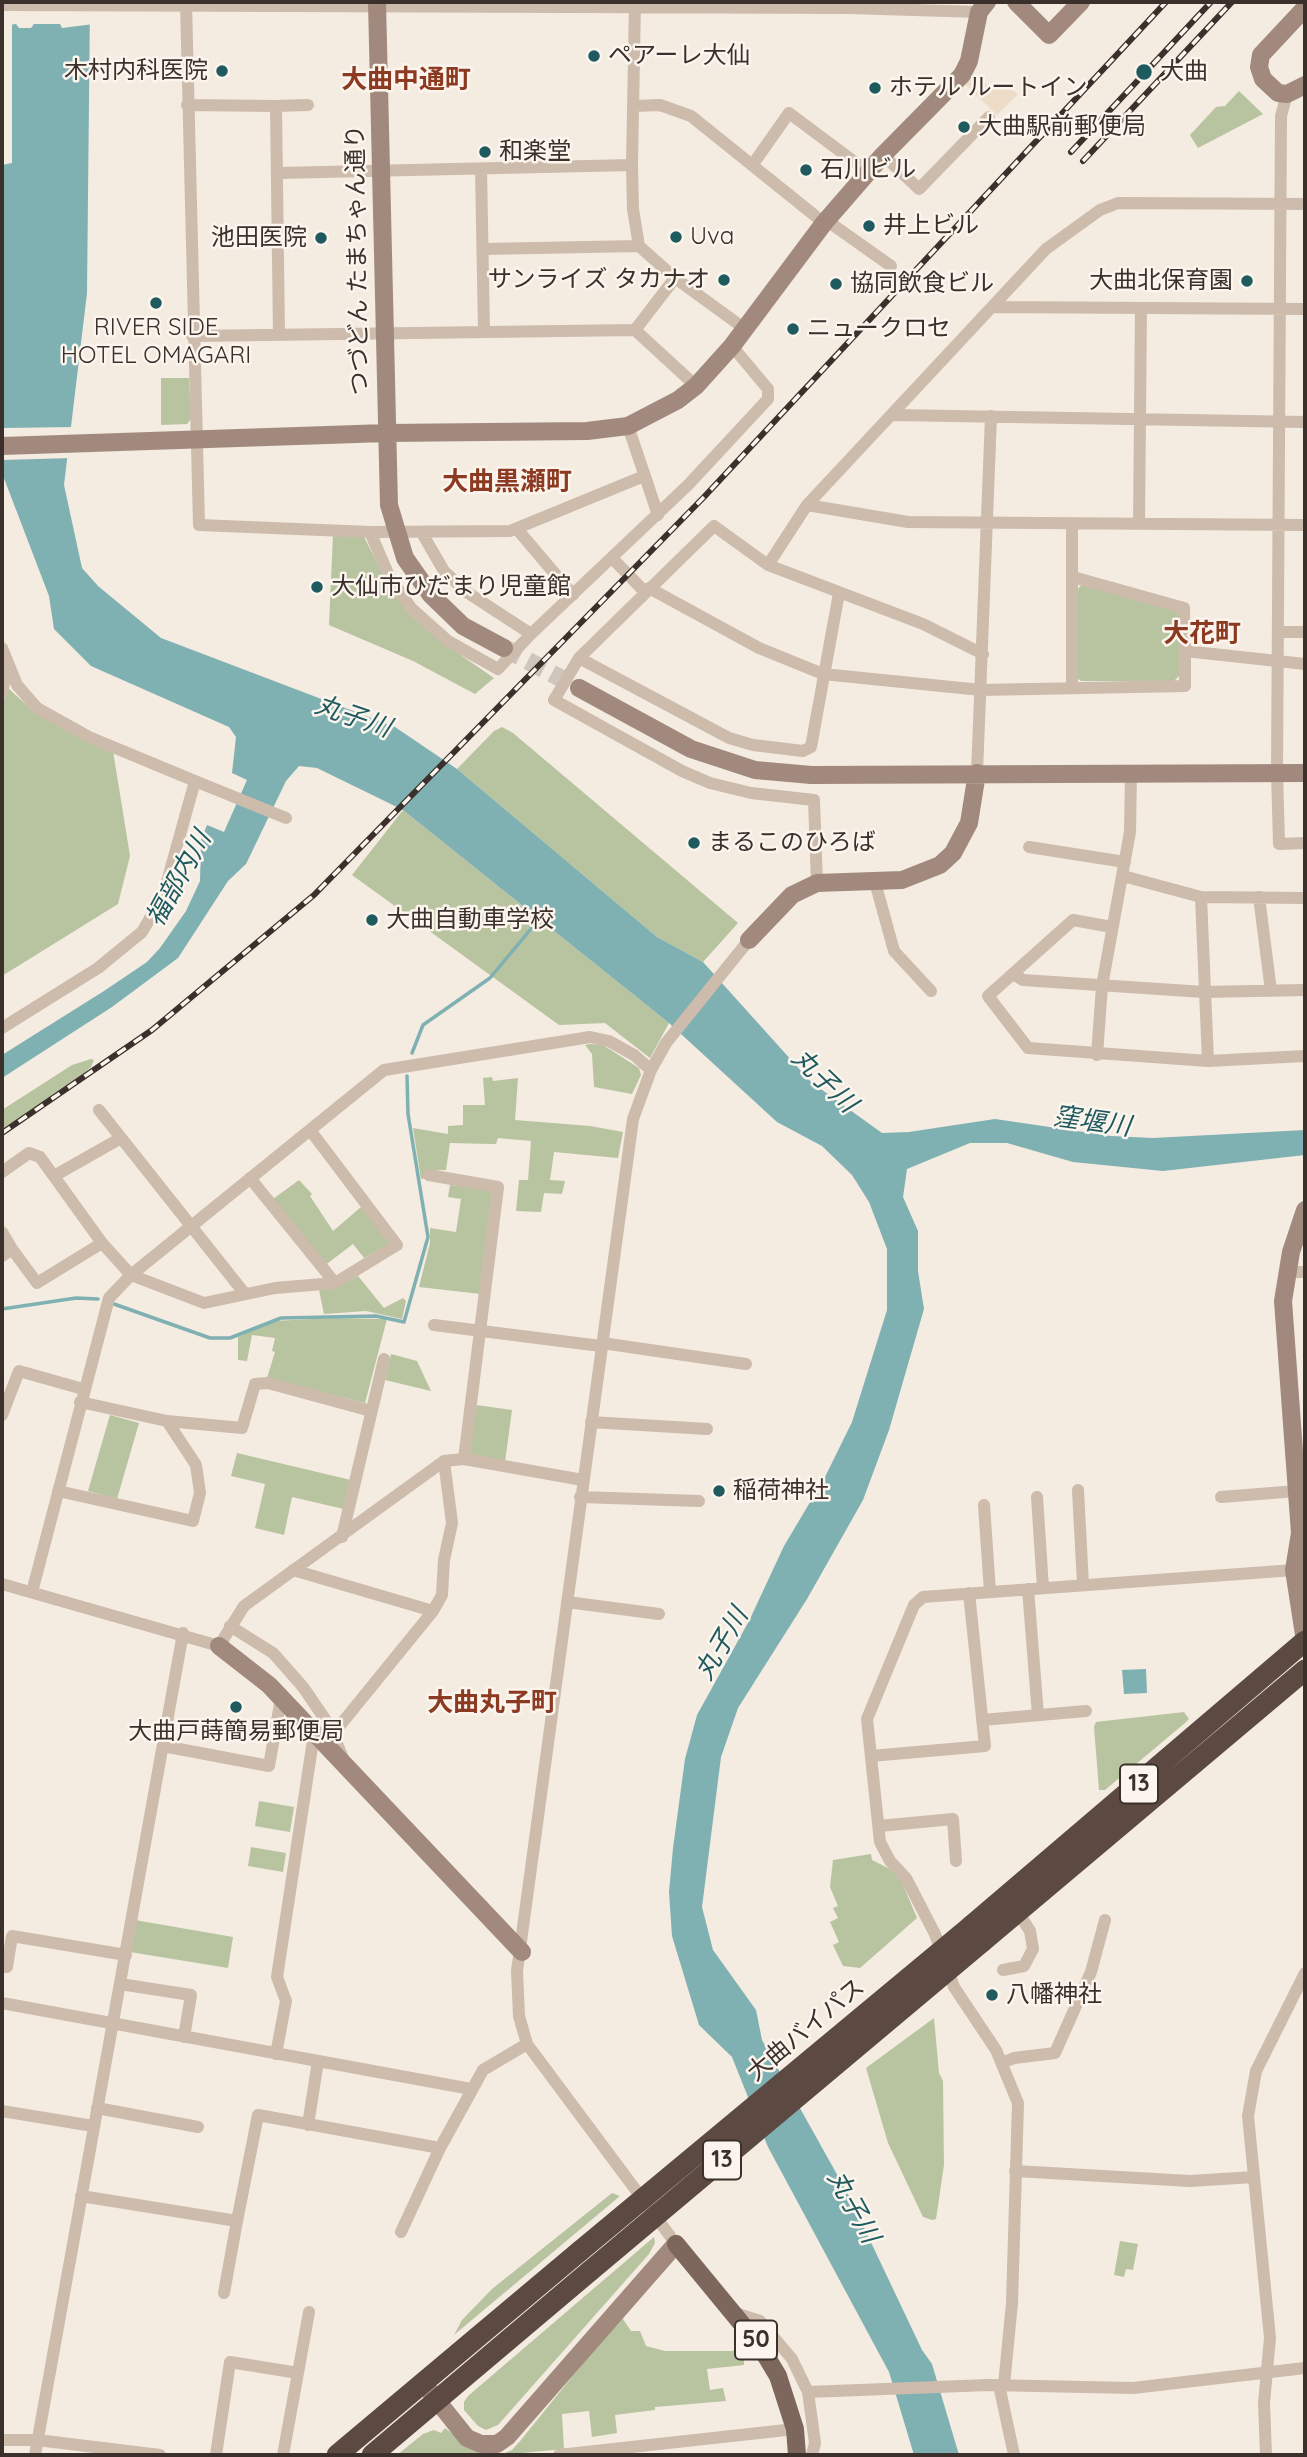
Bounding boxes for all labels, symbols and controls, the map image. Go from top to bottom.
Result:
place label: ペアーレ大仙 [608,42,751,70]
marker: ペアーレ大仙 [586,48,602,64]
place label: 木村内科医院 [64,57,208,85]
place label: 大曲 [1160,58,1208,86]
marker: 大曲 [1134,62,1154,82]
marker: 木村内科医院 [214,63,230,79]
district label: 大曲中通町 [341,64,471,96]
place label: ホテル ルートイン [889,74,1088,102]
marker: ホテル ルートイン [867,80,883,96]
place label: 大曲駅前郵便局 [978,113,1146,141]
marker: 大曲駅前郵便局 [956,119,972,135]
street label: つづどん たまちゃん通り [341,124,375,396]
place label: 和楽堂 [499,138,571,166]
marker: 和楽堂 [477,144,493,160]
place label: 石川ビル [820,156,916,184]
marker: 石川ビル [798,162,814,178]
place label: 井上ビル [883,212,979,240]
marker: 井上ビル [861,218,877,234]
place label: Uva [690,223,734,251]
place label: 池田医院 [211,224,307,252]
marker: Uva [668,229,684,245]
marker: 池田医院 [313,230,329,246]
place label: サンライズ タカナオ [487,266,710,294]
place label: 大曲北保育園 [1089,267,1233,295]
place label: 協同飲食ビル [850,270,994,298]
marker: サンライズ タカナオ [716,272,732,288]
marker: 大曲北保育園 [1239,273,1255,289]
marker: 協同飲食ビル [828,276,844,292]
marker: RIVER SIDE HOTEL OMAGARI [148,295,164,311]
place label: RIVER SIDE HOTEL OMAGARI [61,314,251,370]
place label: ニュークロセ [807,315,951,343]
marker: ニュークロセ [785,321,801,337]
district label: 大曲黒瀬町 [442,466,572,498]
place label: 大仙市ひだまり児童館 [331,573,571,601]
marker: 大仙市ひだまり児童館 [309,579,325,595]
district label: 大花町 [1163,618,1241,650]
water label: 丸子川 [311,690,395,744]
water label: 福部内川 [140,826,218,932]
place label: まるこのひろば [708,829,876,857]
marker: まるこのひろば [686,835,702,851]
place label: 大曲自動車学校 [386,906,554,934]
marker: 大曲自動車学校 [364,912,380,928]
water label: 丸子川 [785,1043,863,1119]
water label: 窪堰川 [1051,1101,1133,1143]
place label: 稲荷神社 [733,1477,829,1505]
marker: 稲荷神社 [711,1483,727,1499]
water label: 丸子川 [689,1602,755,1686]
district label: 大曲丸子町 [427,1687,557,1719]
marker: 大曲戸蒔簡易郵便局 [228,1699,244,1715]
place label: 大曲戸蒔簡易郵便局 [128,1718,344,1746]
road number: 13 [1120,1764,1158,1804]
street label: 大曲バイパス [742,1973,870,2087]
place label: 八幡神社 [1006,1981,1102,2009]
marker: 八幡神社 [984,1987,1000,2003]
road number: 13 [703,2140,741,2180]
water label: 丸子川 [820,2165,886,2249]
road number: 50 [735,2320,777,2360]

